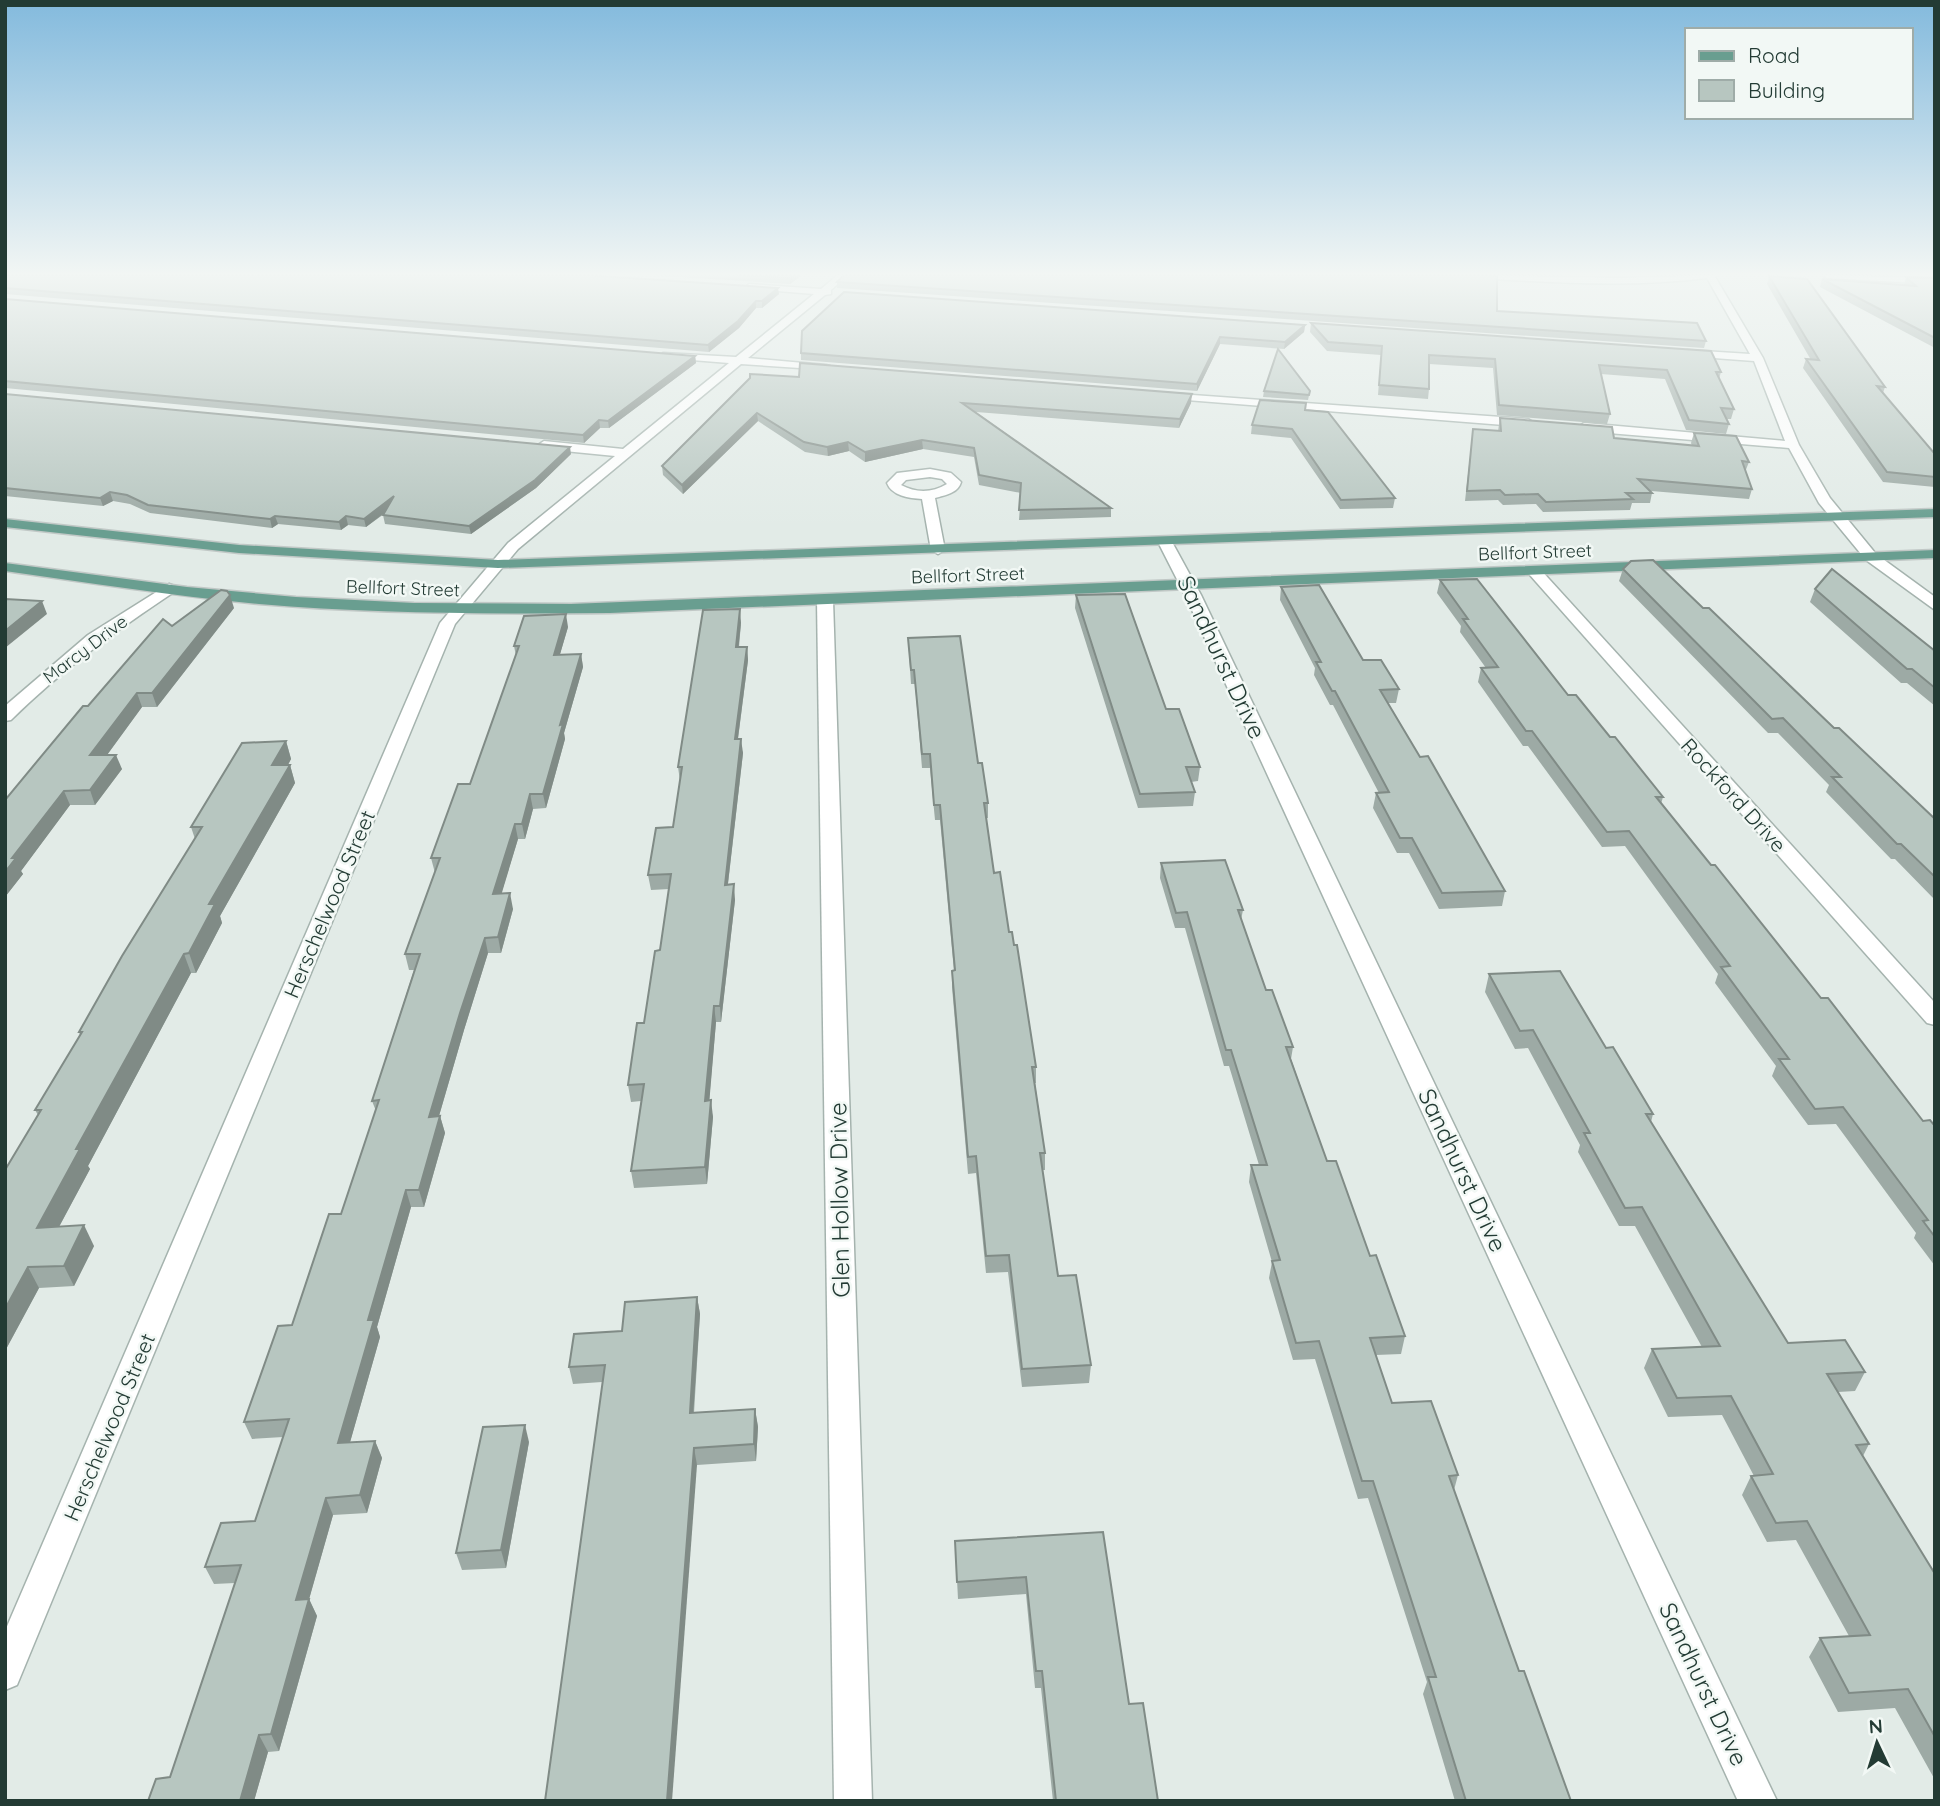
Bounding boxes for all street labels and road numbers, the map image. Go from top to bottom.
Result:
street label: Bellfort Street [1478,539,1592,565]
street label: Bellfort Street [911,562,1025,588]
street label: Sandhurst Drive [1171,571,1273,743]
street label: Bellfort Street [346,575,460,601]
street label: Marcy Drive [38,610,132,688]
street label: Rockford Drive [1676,732,1792,858]
street label: Herschelwood Street [278,806,380,1002]
street label: Sandhurst Drive [1412,1084,1514,1256]
street label: Glen Hollow Drive [822,1102,856,1298]
street label: Herschelwood Street [58,1329,160,1525]
street label: Sandhurst Drive [1653,1598,1755,1770]

